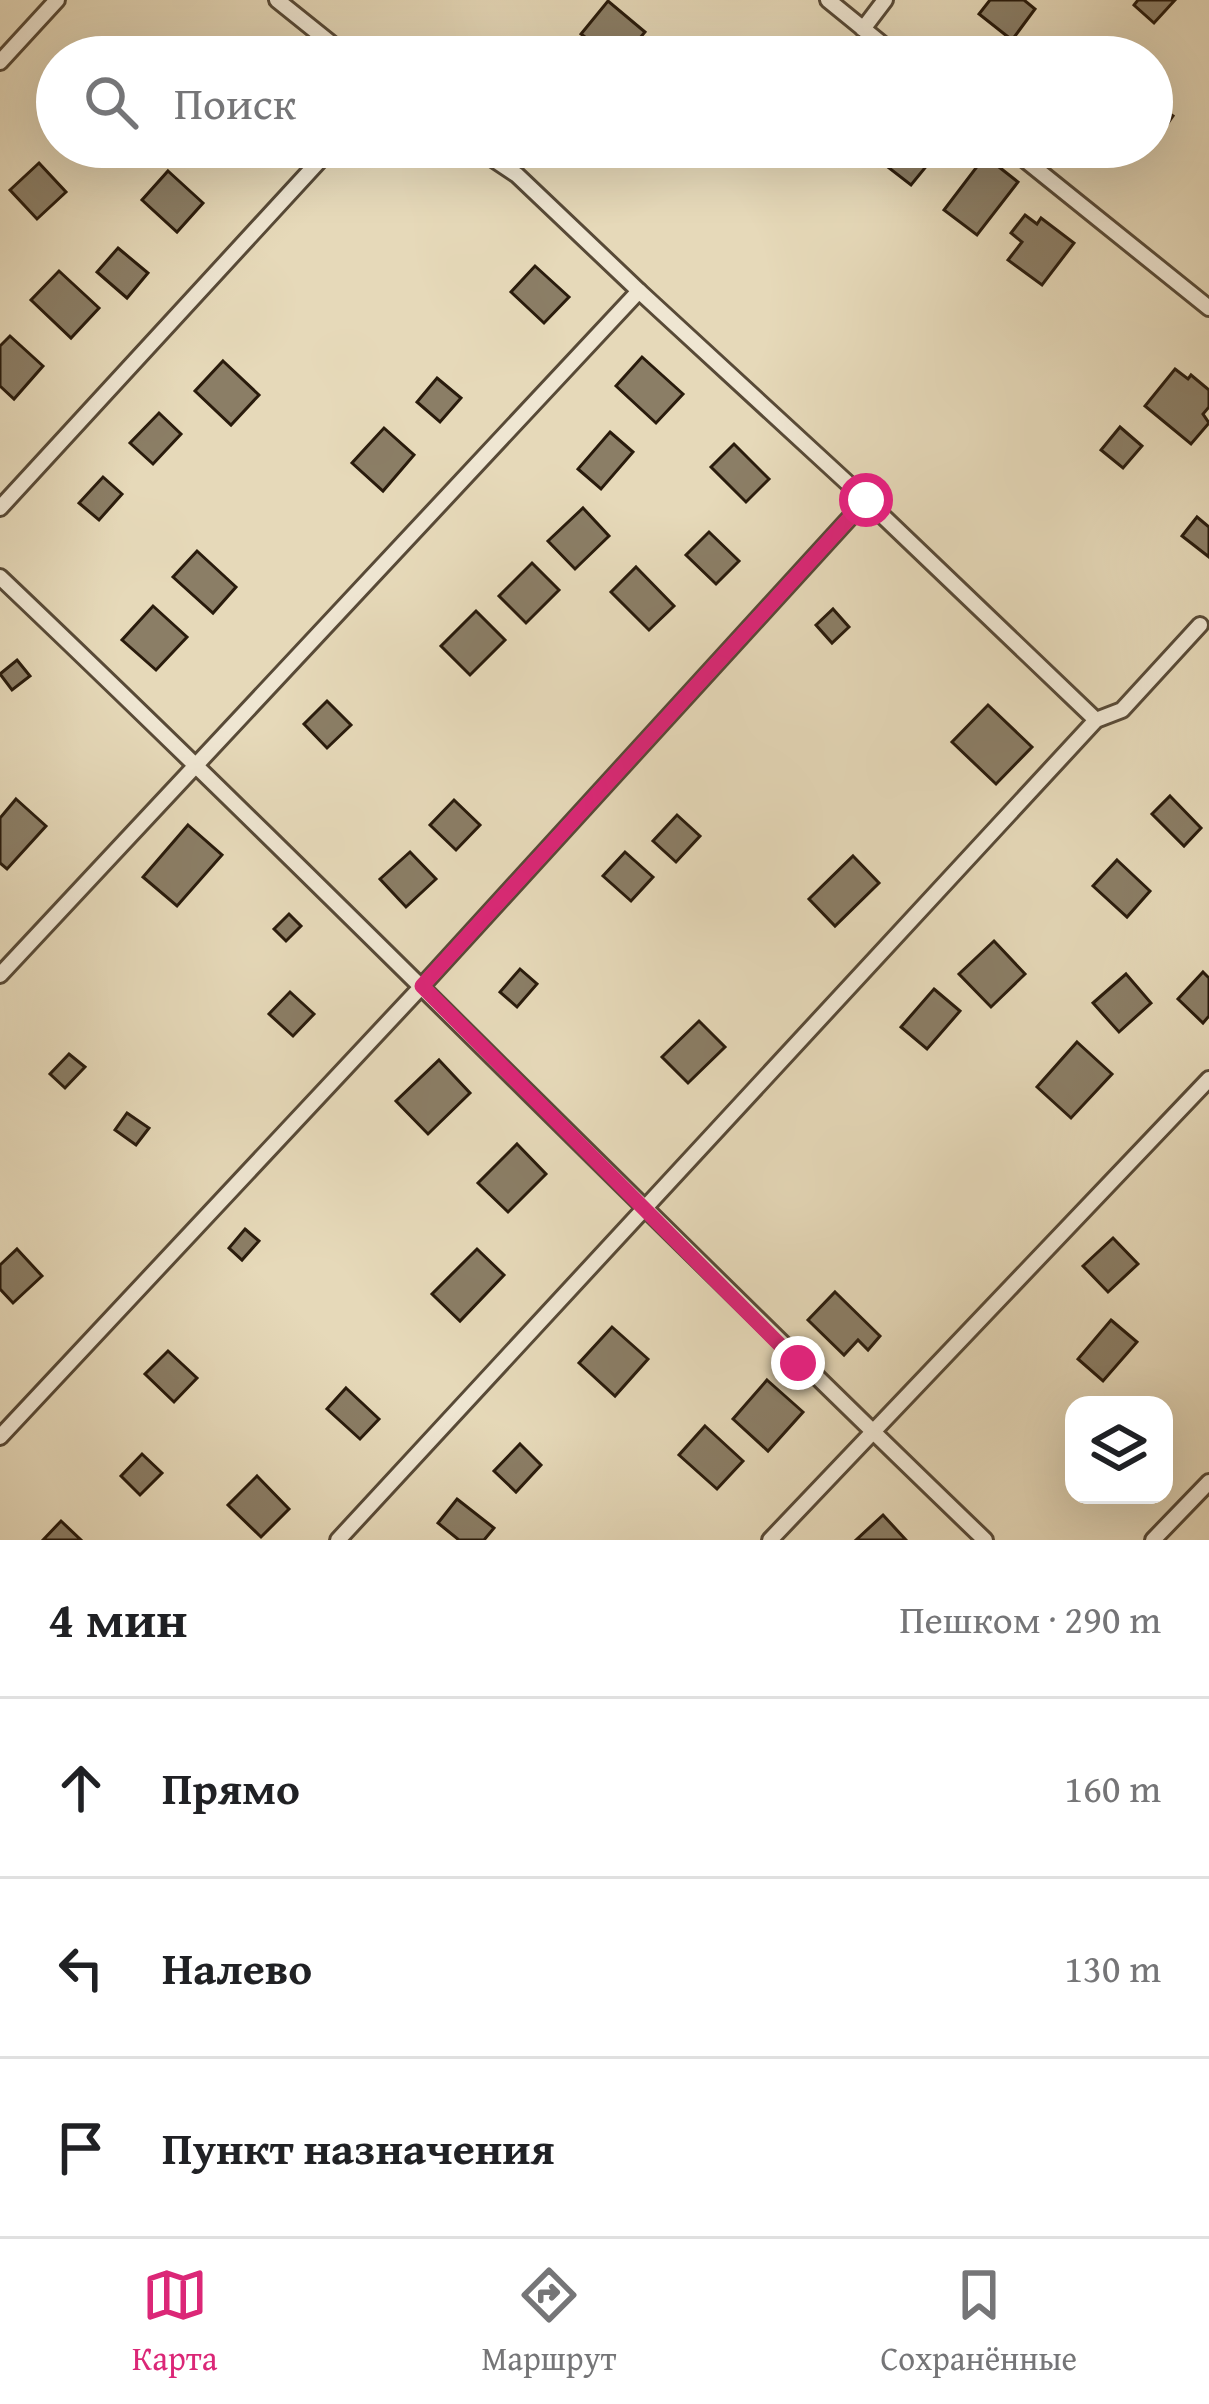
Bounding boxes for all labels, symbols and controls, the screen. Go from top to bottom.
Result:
search box [36,36,1173,168]
icon: search [78,69,144,135]
text: Поиск [174,70,296,135]
route start [839,473,893,527]
route end [771,1336,825,1390]
map controls [1065,1396,1173,1504]
button: layers [1065,1396,1173,1504]
text: 4 мин [48,1581,187,1656]
text: Пешком · 290 m [899,1590,1161,1647]
icon: ahead [48,1755,114,1821]
text: Прямо [162,1755,300,1820]
text: 160 m [1064,1759,1161,1816]
icon: left [48,1935,114,2001]
text: Налево [162,1935,312,2000]
text: 130 m [1064,1939,1161,1996]
icon: arrive [48,2115,114,2181]
text: Пункт назначения [162,2115,555,2180]
tab: Карта [132,2262,217,2382]
tab: Маршрут [481,2262,616,2382]
tab: Сохранённые [880,2262,1077,2382]

